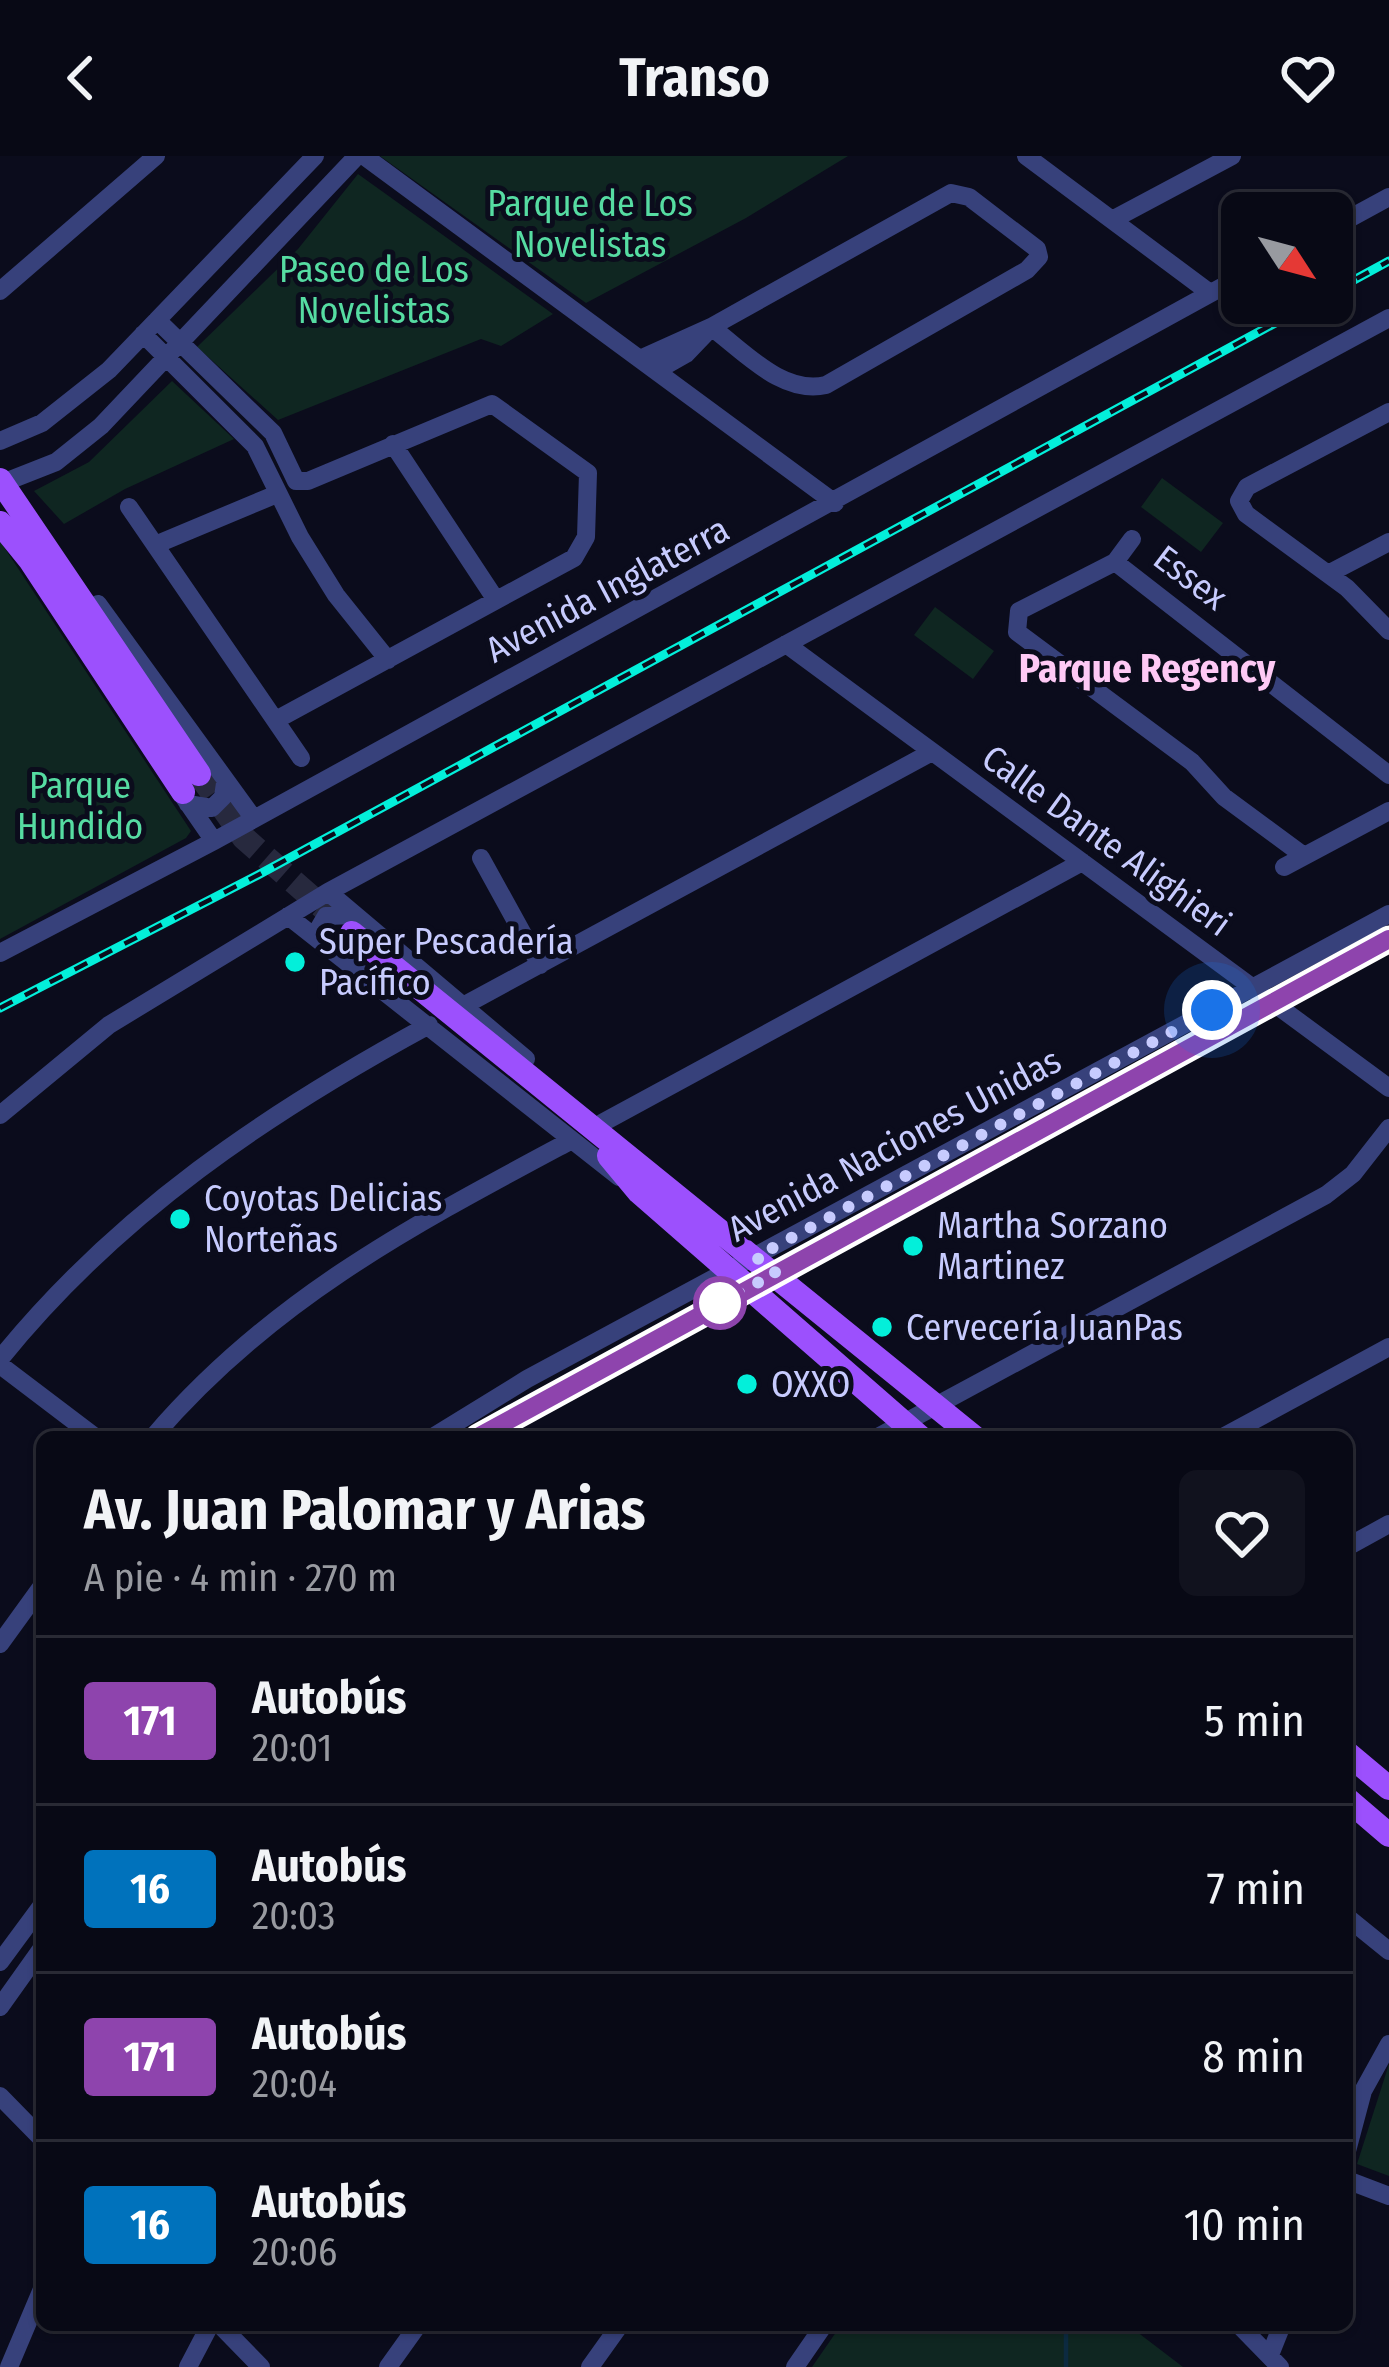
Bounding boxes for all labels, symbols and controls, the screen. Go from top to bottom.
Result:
icon: back [48,45,114,111]
icon: heart [1275,45,1341,111]
text: Transo [619,46,770,110]
park label: Parque de Los Novelistas [487,182,693,267]
north arrow [1221,192,1353,324]
map controls [1221,192,1353,324]
park label: Paseo de Los Novelistas [279,248,469,333]
street label: Avenida Inglaterra [478,507,737,672]
street label: Essex [1145,536,1236,620]
district label: Parque Regency [1019,646,1276,692]
street label: Calle Dante Alighieri [973,736,1239,946]
park label: Parque Hundido [17,764,143,849]
place label: Super Pescadería Pacífico [319,920,574,1005]
marker: Super Pescadería Pacífico [282,949,308,975]
your location [1182,980,1242,1040]
street label: Avenida Naciones Unidas [720,1038,1069,1251]
place label: Coyotas Delicias Norteñas [204,1177,442,1262]
place label: Martha Sorzano Martinez [937,1204,1168,1289]
marker: Coyotas Delicias Norteñas [167,1206,193,1232]
marker: Martha Sorzano Martinez [900,1233,926,1259]
unlabelled marker [695,1278,745,1328]
place label: Cervecería JuanPas [906,1306,1183,1350]
marker: Cervecería JuanPas [869,1314,895,1340]
place label: OXXO [771,1363,850,1407]
marker: OXXO [734,1371,760,1397]
button: heart [1179,1470,1305,1596]
text: Av. Juan Palomar y Arias [84,1476,645,1544]
text: A pie · 4 min · 270 m [84,1555,397,1601]
text: Autobús [252,1671,406,1725]
text: 5 min [1204,1694,1305,1748]
text: 171 [123,1696,177,1746]
text: 20:01 [252,1725,332,1771]
text: Autobús [252,1839,406,1893]
text: 7 min [1207,1862,1305,1916]
text: 16 [130,1864,170,1914]
text: 20:03 [252,1893,335,1939]
text: Autobús [252,2007,406,2061]
text: 8 min [1202,2030,1305,2084]
text: 171 [123,2032,177,2082]
text: 20:04 [252,2061,337,2107]
text: Autobús [252,2175,406,2229]
text: 10 min [1184,2198,1305,2252]
text: 16 [130,2200,170,2250]
text: 20:06 [252,2229,337,2275]

